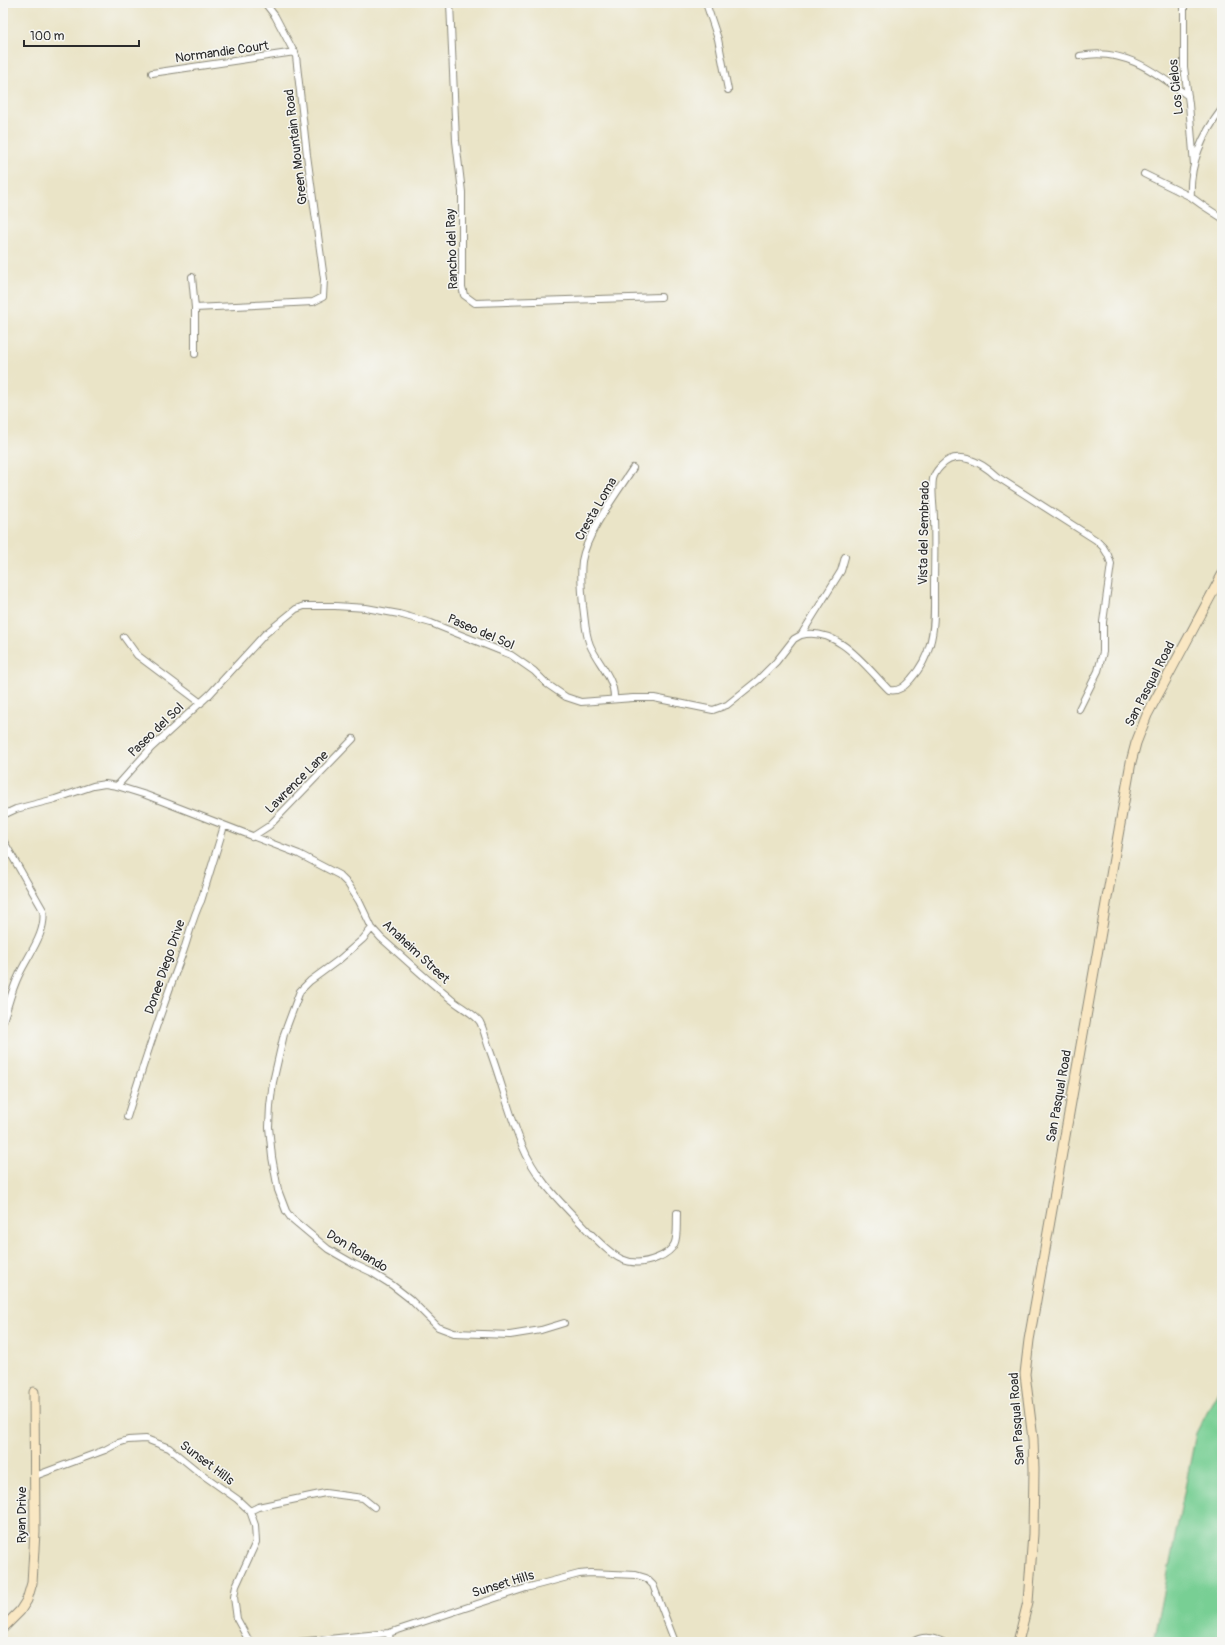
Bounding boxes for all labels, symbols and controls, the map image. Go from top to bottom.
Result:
scale bar [24,22,139,48]
text: 100 m [30,29,65,44]
street label: Normandie Court [174,37,271,66]
street label: Los Cielos [1165,58,1187,115]
street label: Green Mountain Road [281,88,311,206]
street label: Rancho del Ray [443,208,461,290]
street label: Cresta Loma [572,475,620,543]
street label: Vista del Sembrado [915,481,933,585]
street label: Paseo del Sol [445,611,517,653]
street label: San Pasqual Road [1122,639,1178,729]
street label: Paseo del Sol [125,700,187,760]
street label: Lawrence Lane [262,747,332,817]
street label: Donee Diego Drive [141,917,189,1016]
street label: Anaheim Street [379,917,453,988]
street label: San Pasqual Road [1043,1049,1075,1143]
street label: Don Rolando [323,1226,391,1276]
street label: San Pasqual Road [1006,1372,1028,1466]
street label: Sunset Hills [177,1437,238,1489]
street label: Ryan Drive [14,1486,30,1543]
street label: Sunset Hills [470,1567,536,1601]

